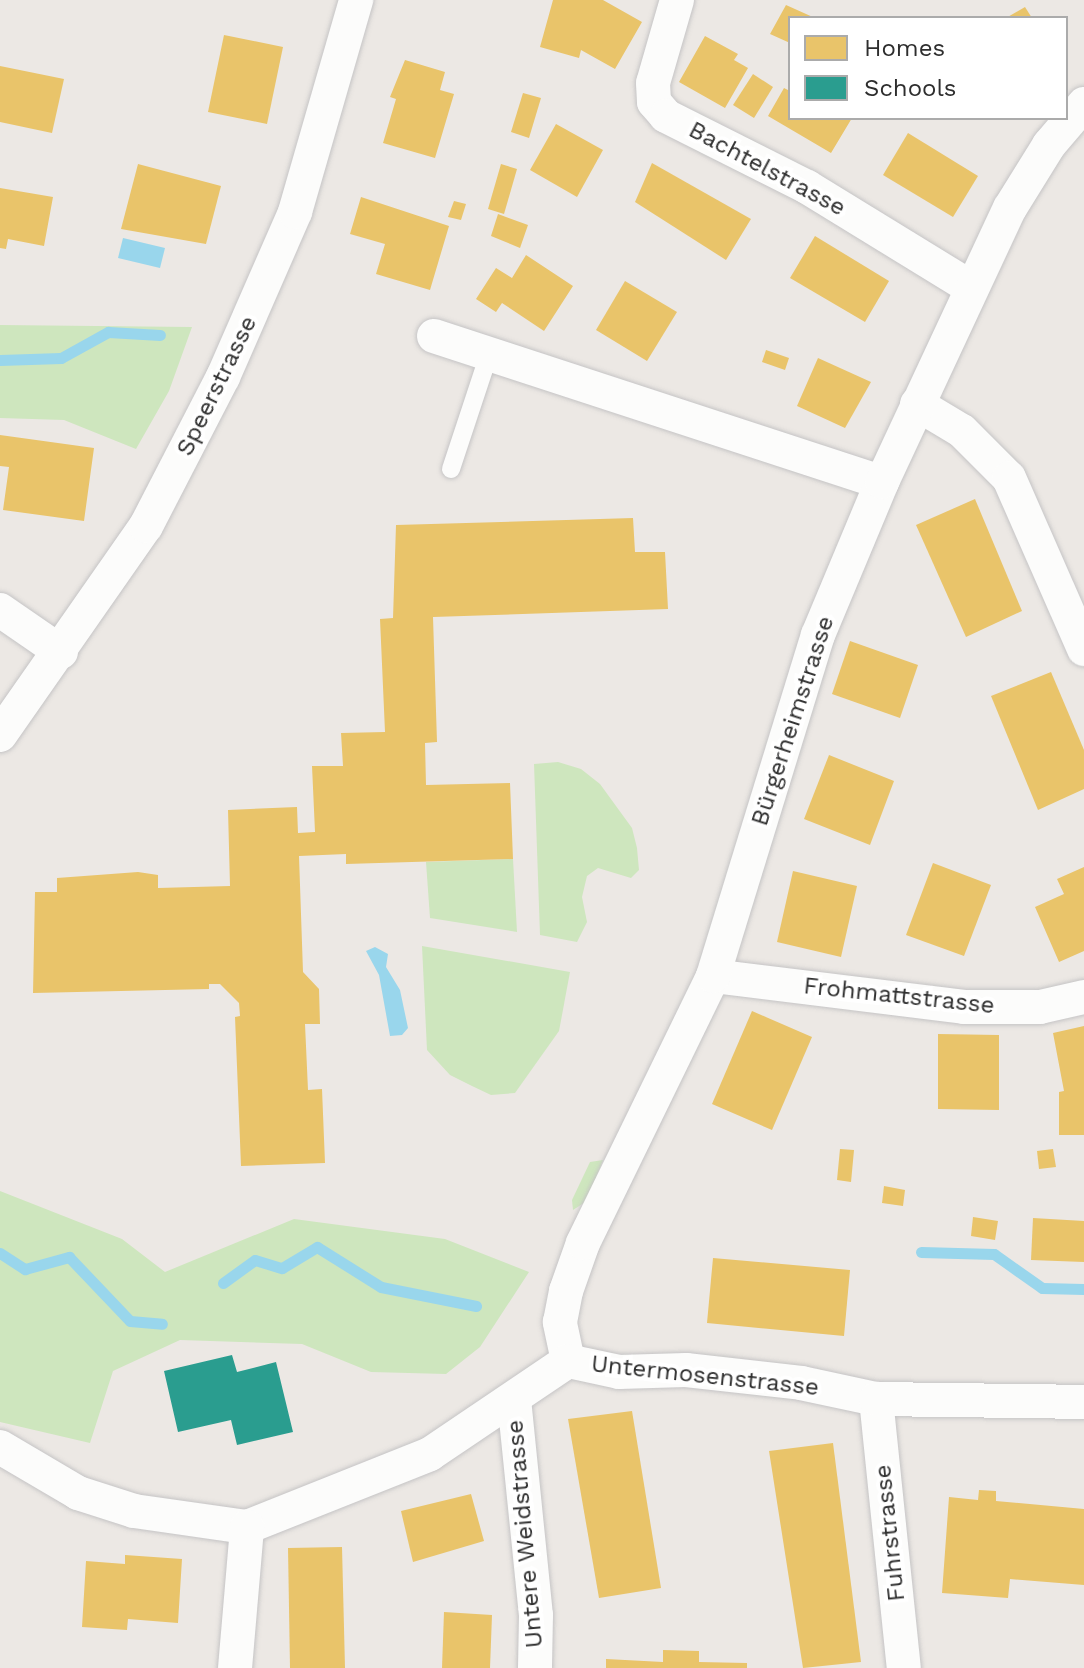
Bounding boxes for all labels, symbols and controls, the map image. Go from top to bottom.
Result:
legend [788,16,1068,120]
text: Homes [864,34,945,62]
text: Schools [864,74,956,102]
street label: Bachtelstrasse [684,116,850,222]
street label: Speerstrasse [171,311,263,461]
street label: Bürgerheimstrasse [745,612,841,830]
street label: Frohmattstrasse [802,972,996,1020]
street label: Untermosenstrasse [590,1350,820,1402]
street label: Untere Weidstrasse [501,1419,549,1649]
street label: Fuhrstrasse [868,1463,912,1603]

